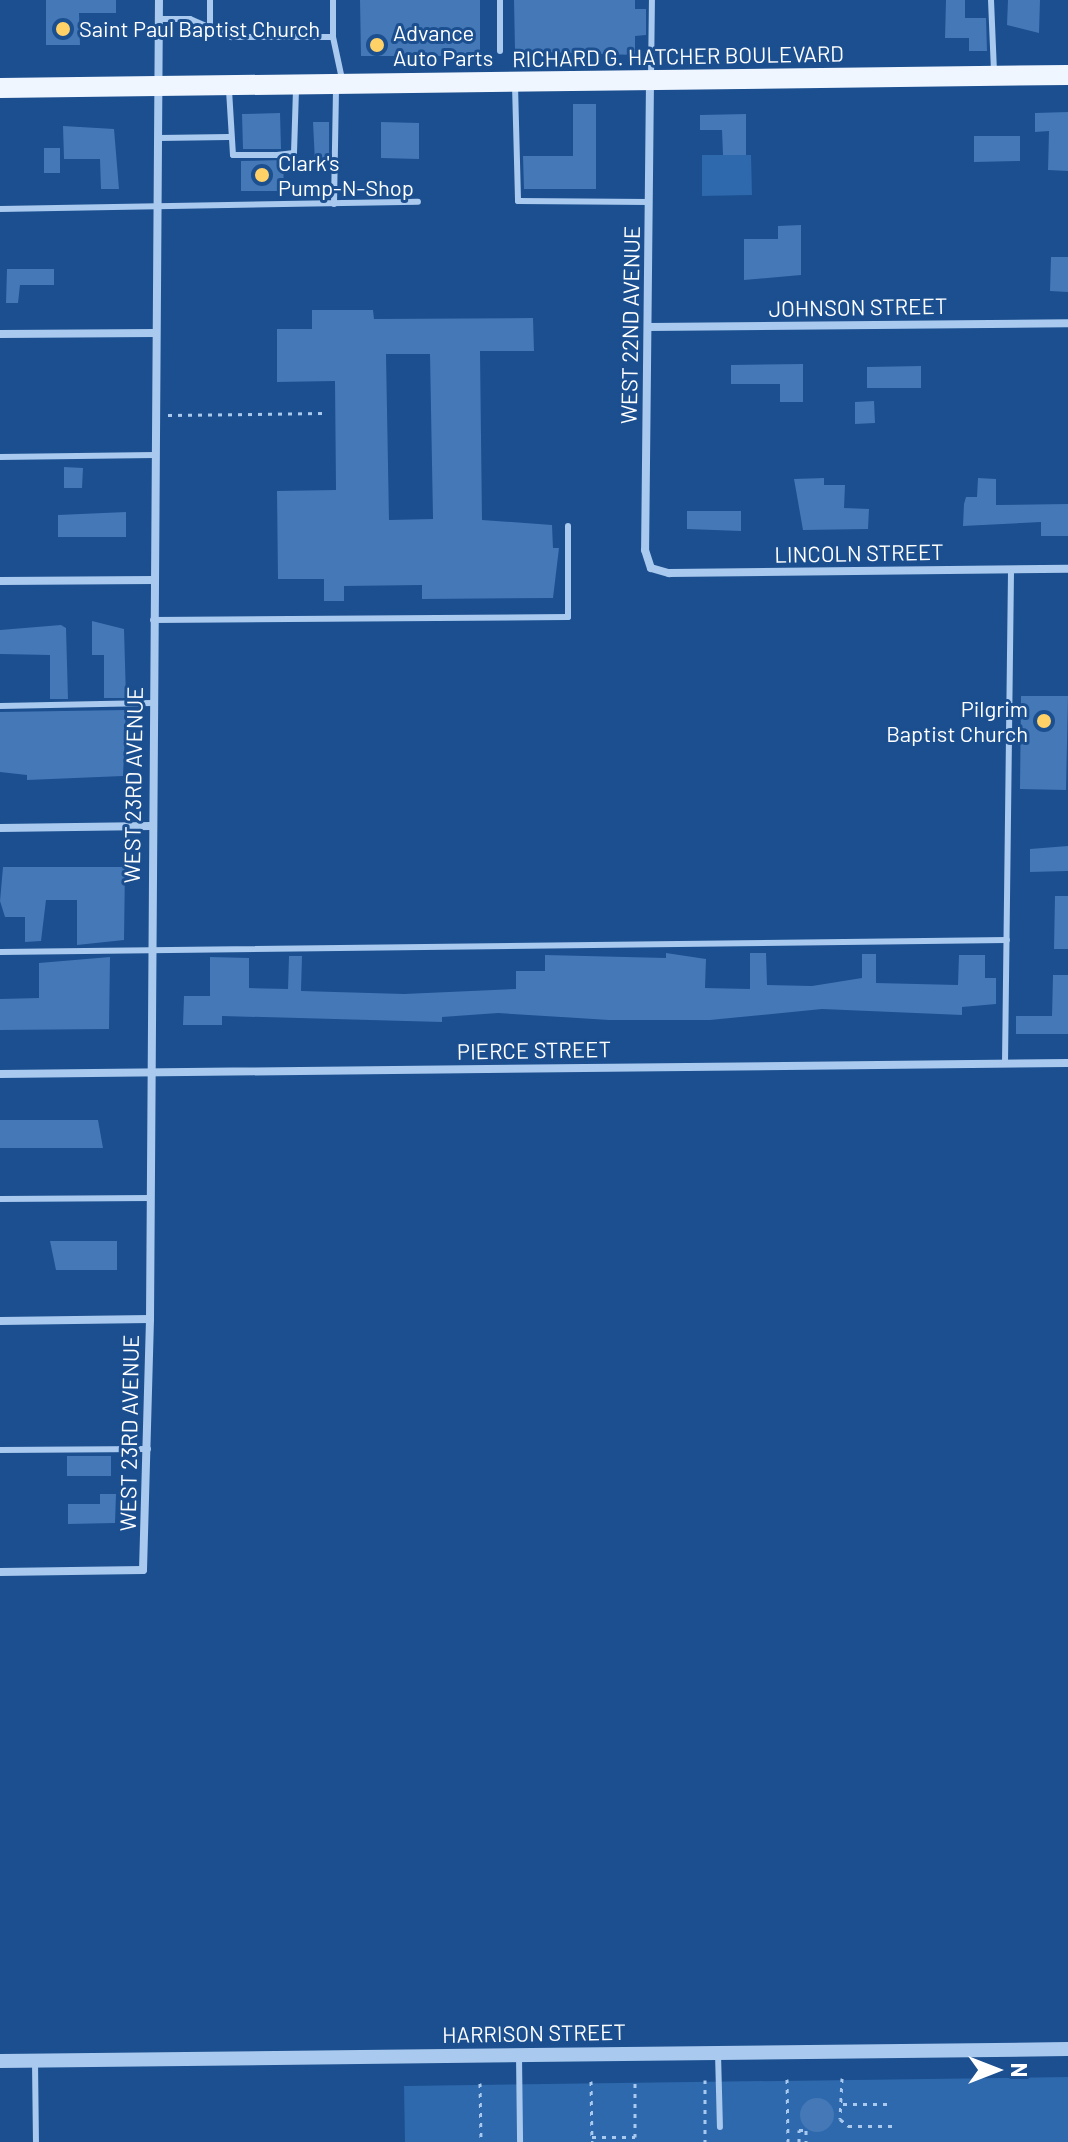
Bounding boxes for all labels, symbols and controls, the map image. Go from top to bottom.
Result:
place label: Saint Paul Baptist Church [79,16,320,42]
place label: Advance Auto Parts [393,19,493,70]
marker: Saint Paul Baptist Church [54,20,72,38]
marker: Advance Auto Parts [368,36,386,54]
street label: RICHARD G. HATCHER BOULEVARD [512,40,844,72]
place label: Clark's Pump-N-Shop [278,149,414,200]
marker: Clark's Pump-N-Shop [253,166,271,184]
street label: WEST 22ND AVENUE [615,226,645,424]
street label: JOHNSON STREET [768,292,948,322]
street label: LINCOLN STREET [774,538,944,568]
street label: WEST 23RD AVENUE [118,686,148,884]
place label: Pilgrim Baptist Church [886,695,1028,746]
marker: Pilgrim Baptist Church [1035,712,1053,730]
street label: PIERCE STREET [457,1035,611,1065]
street label: WEST 23RD AVENUE [114,1334,144,1532]
street label: HARRISON STREET [442,2018,626,2048]
north arrow [956,2030,1036,2110]
text: N [1007,2063,1033,2077]

